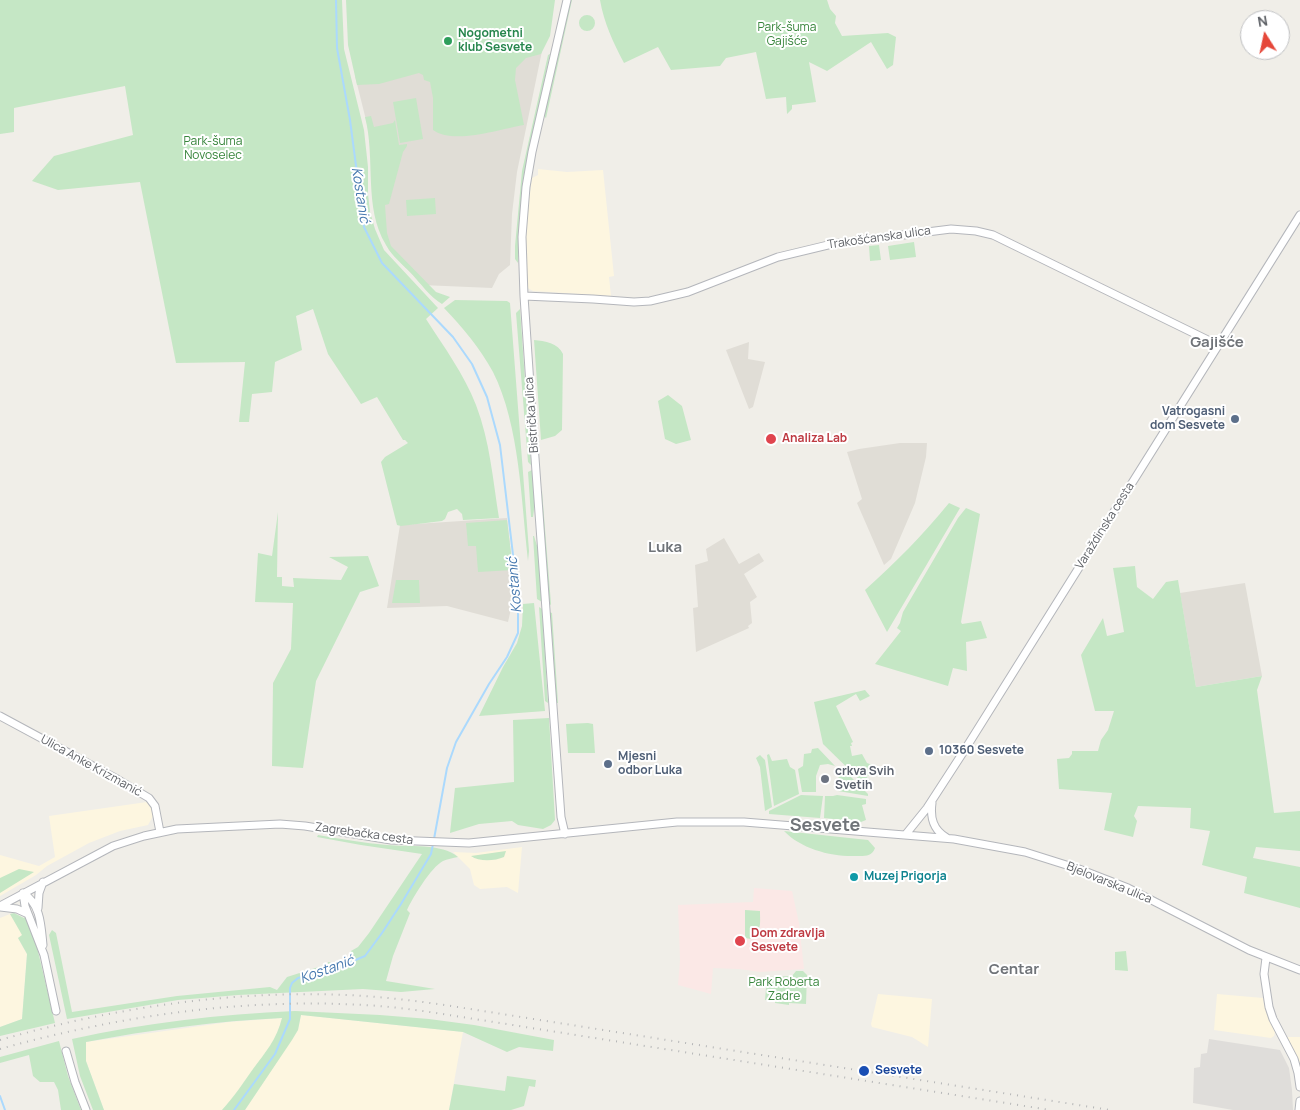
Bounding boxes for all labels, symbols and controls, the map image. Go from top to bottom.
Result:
north arrow [1240,10,1290,60]
text: N [1256,10,1269,31]
park label: Park-šuma Gajišće [758,21,816,49]
place label: Nogometni klub Sesvete [458,27,532,55]
marker: Nogometni klub Sesvete [442,35,454,47]
park label: Park-šuma Novoselec [184,135,242,163]
water label: Kostanić [347,166,373,224]
street label: Trakošćanska ulica [826,224,932,252]
district label: Gajišće [1190,334,1244,352]
street label: Bistrička ulica [522,377,542,453]
place label: Vatrogasni dom Sesvete [1150,405,1225,433]
marker: Vatrogasni dom Sesvete [1229,413,1241,425]
marker: Analiza Lab [764,432,778,446]
place label: Analiza Lab [782,432,847,446]
street label: Varaždinska cesta [1073,480,1137,572]
district label: Luka [648,539,682,557]
water label: Kostanić [504,556,526,614]
street label: Ulica Anke Krizmanić [38,732,144,800]
place label: 10360 Sesvete [939,744,1024,758]
marker: 10360 Sesvete [923,745,935,757]
place label: Mjesni odbor Luka [618,750,682,778]
marker: Mjesni odbor Luka [602,758,614,770]
place label: crkva Svih Svetih [835,765,894,793]
marker: crkva Svih Svetih [819,773,831,785]
district label: Sesvete [790,815,860,837]
street label: Zagrebačka cesta [314,820,414,848]
street label: Bjelovarska ulica [1064,859,1154,907]
place label: Muzej Prigorja [864,870,947,884]
marker: Muzej Prigorja [848,871,860,883]
place label: Dom zdravlja Sesvete [751,927,825,955]
marker: Dom zdravlja Sesvete [733,934,747,948]
water label: Kostanić [298,953,356,987]
district label: Centar [989,961,1039,979]
park label: Park Roberta Zadre [749,976,819,1004]
marker: Sesvete [857,1064,871,1078]
place label: Sesvete [875,1064,922,1078]

